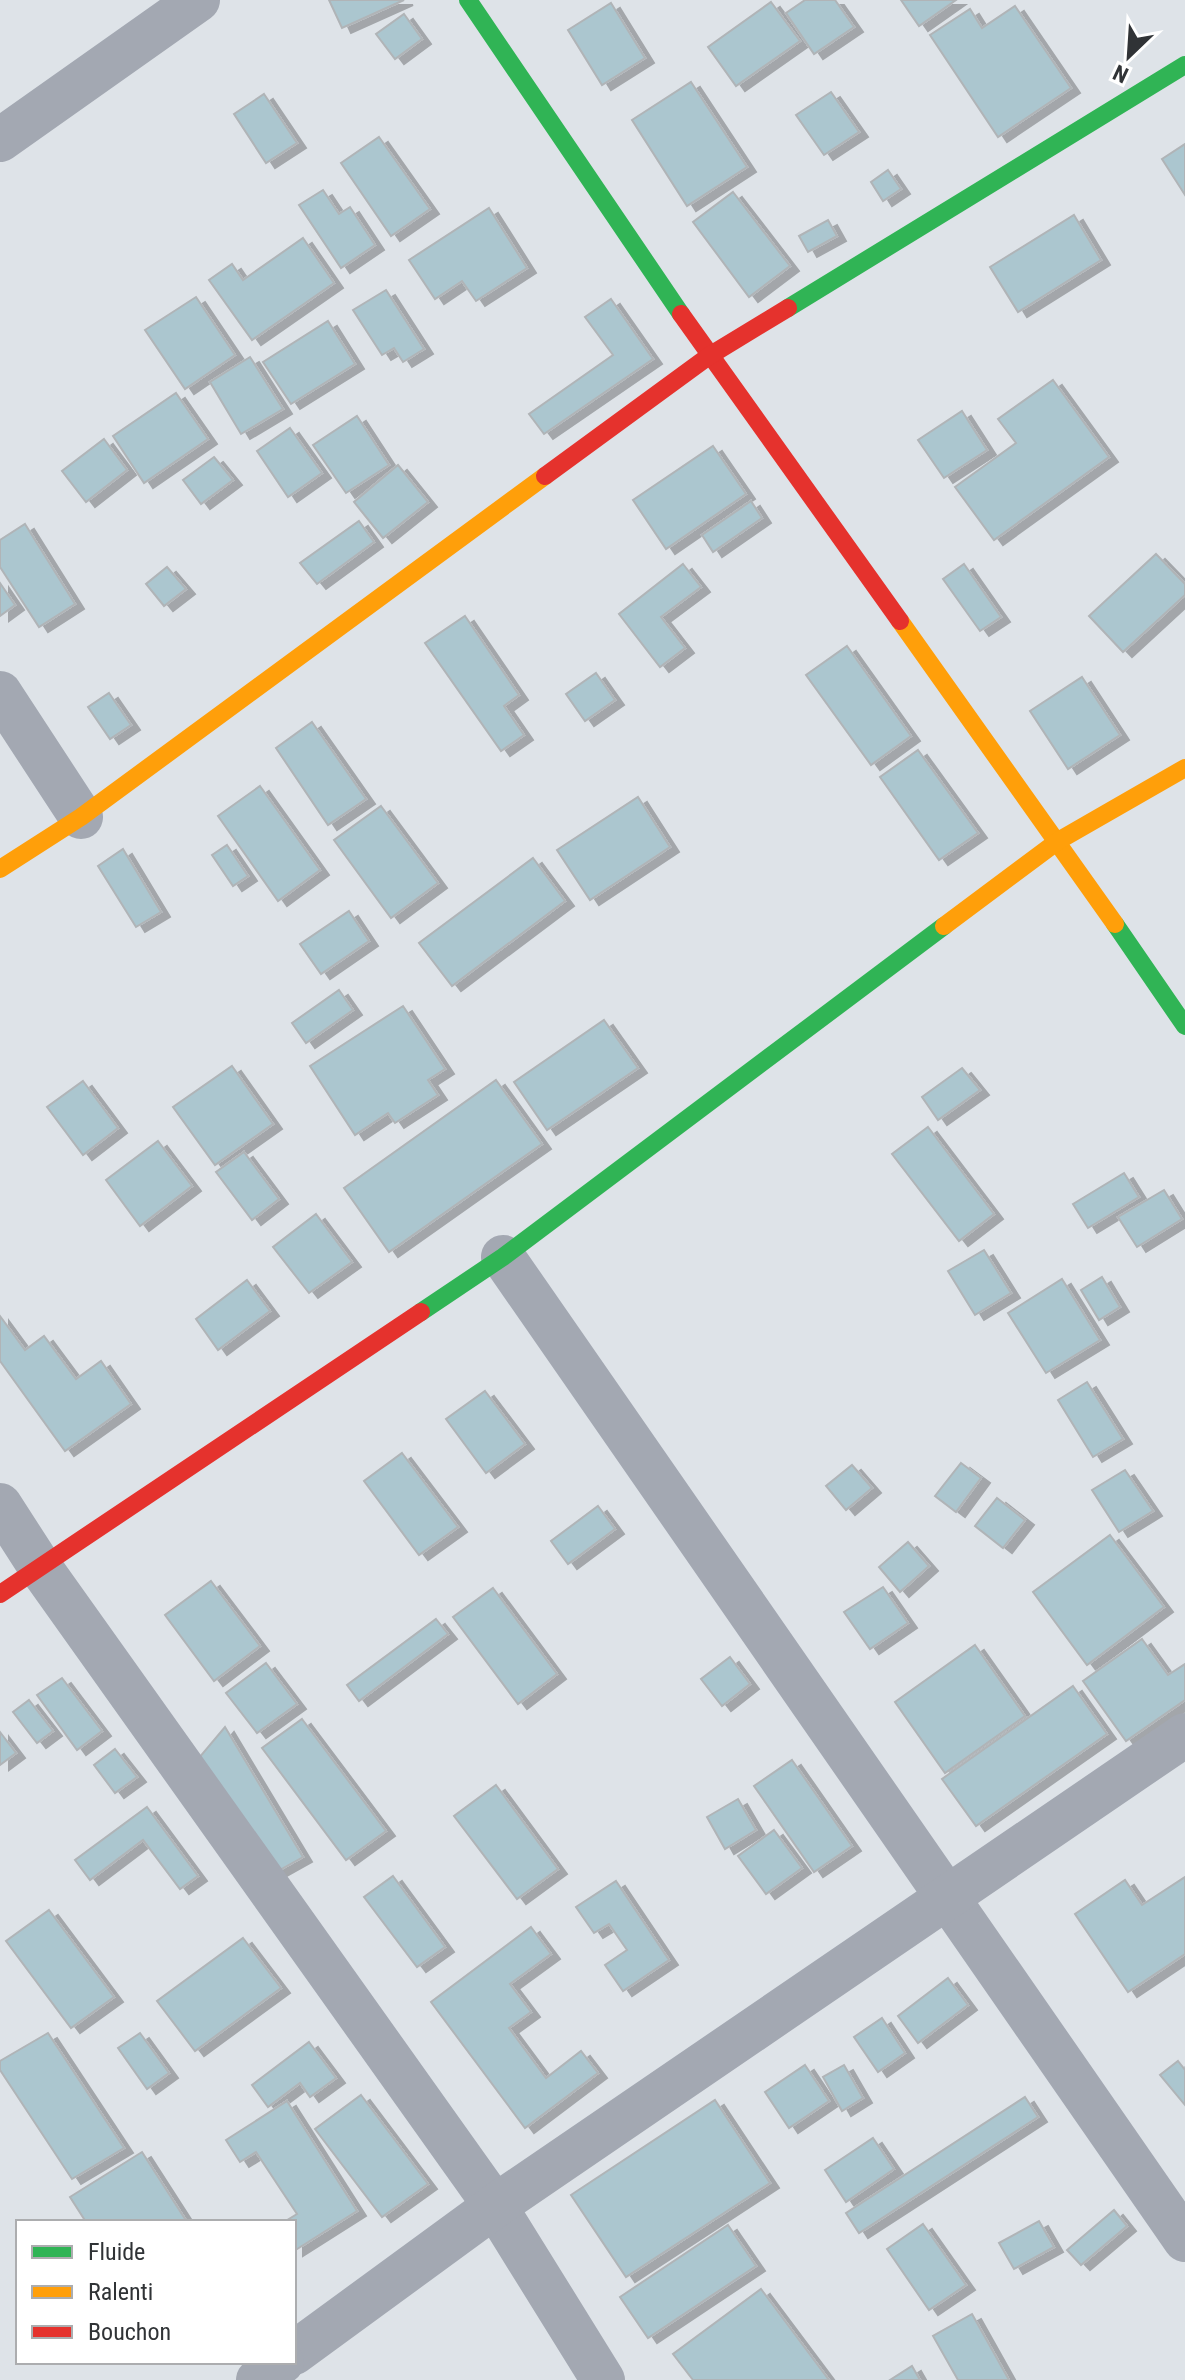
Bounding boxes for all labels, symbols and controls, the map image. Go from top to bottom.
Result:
north arrow [1089,16,1169,96]
text: N [1109,59,1132,88]
legend [16,2220,296,2364]
text: Fluide [88,2238,145,2266]
text: Ralenti [88,2278,153,2306]
text: Bouchon [88,2318,171,2346]

